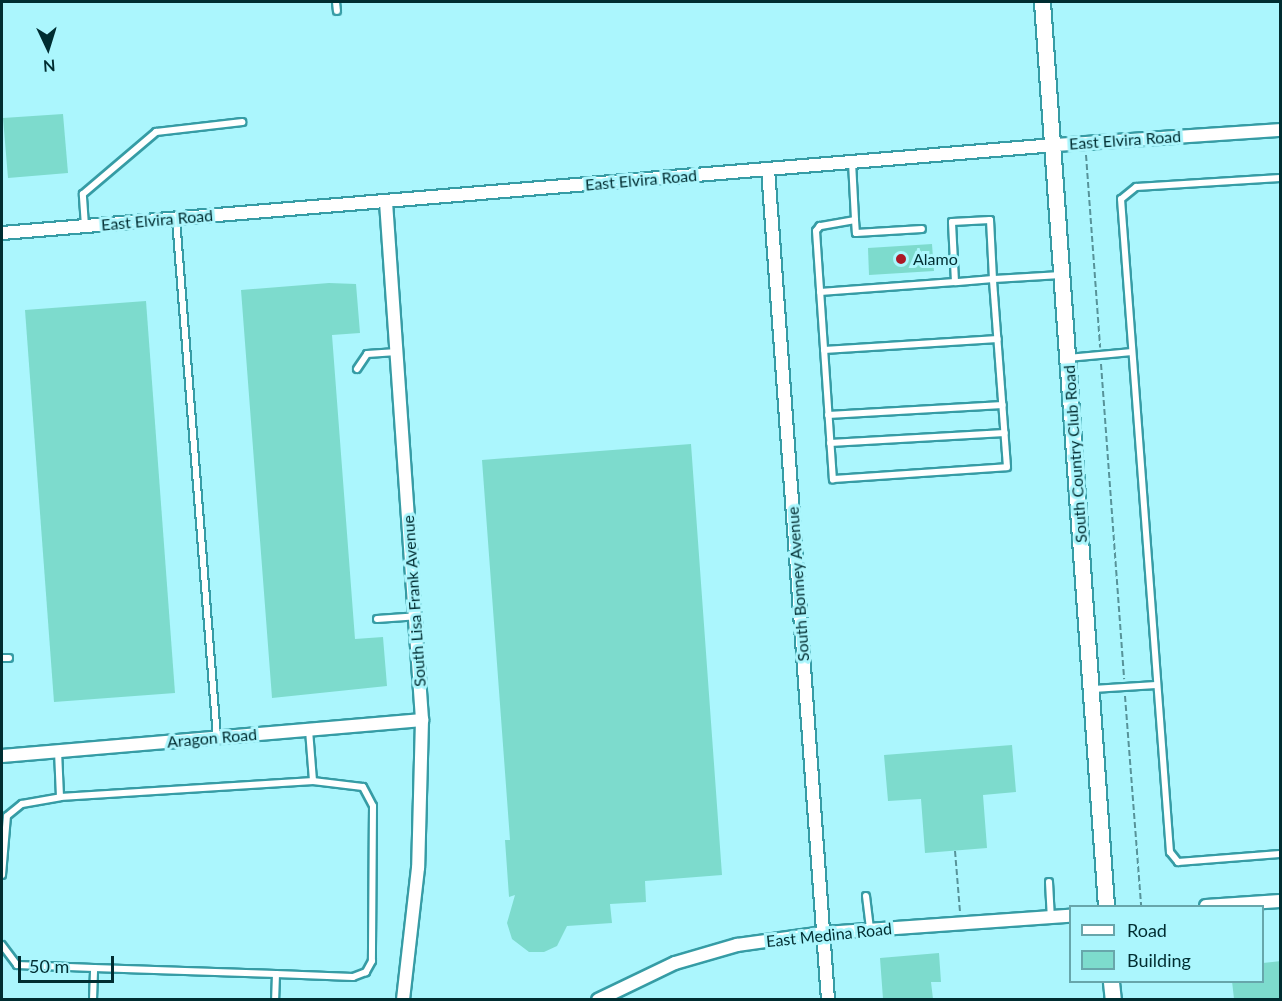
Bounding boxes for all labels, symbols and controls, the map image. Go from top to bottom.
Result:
north arrow [18,18,78,78]
text: N [42,57,56,76]
street label: East Elvira Road [1068,127,1182,153]
street label: East Elvira Road [584,166,698,194]
street label: East Elvira Road [100,206,214,234]
place label: Alamo [913,249,958,269]
marker: Alamo [894,252,908,266]
street label: South Country Club Road [1059,364,1091,544]
street label: South Bonney Avenue [783,505,813,663]
street label: South Lisa Frank Avenue [398,514,430,688]
street label: Aragon Road [166,725,258,751]
legend [1069,905,1264,983]
street label: East Medina Road [765,919,893,951]
text: Road [1127,919,1167,941]
scale bar [21,944,117,982]
text: Building [1127,949,1191,971]
text: 50 m [29,955,69,977]

